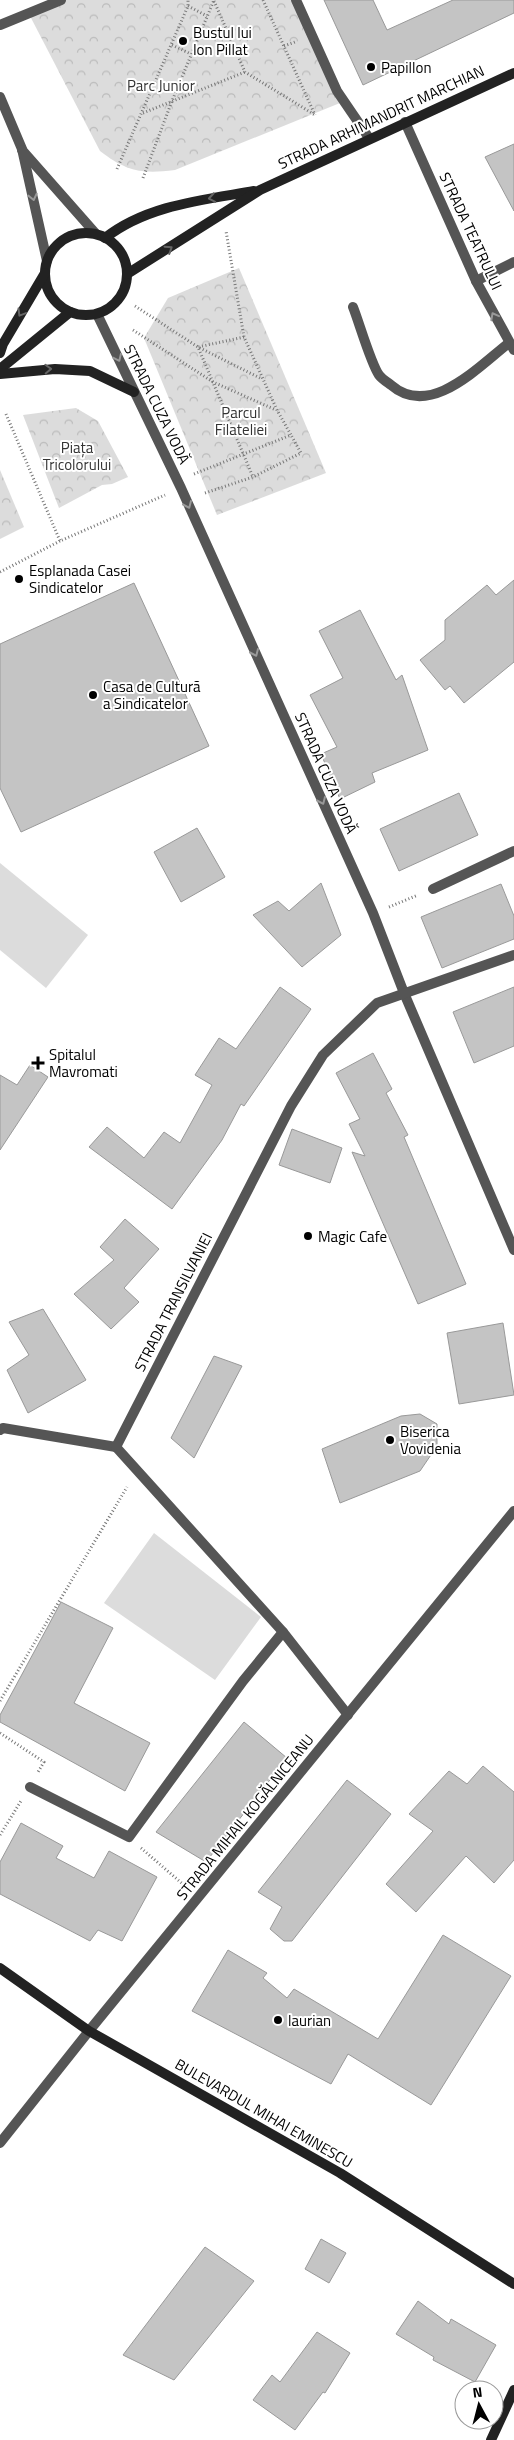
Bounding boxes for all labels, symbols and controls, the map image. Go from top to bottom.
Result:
place label: Bustul lui Ion Pillat [193,21,252,61]
marker: Bustul lui Ion Pillat [177,35,189,47]
place label: Papillon [381,56,431,79]
street label: STRADA ARHIMANDRIT MARCHIAN [274,59,488,175]
marker: Papillon [365,61,377,73]
park label: Parc Junior [127,74,195,97]
street label: STRADA TEATRULUI [434,168,508,294]
one-way arrow [27,192,38,201]
one-way arrow [208,193,216,203]
one-way arrow [163,246,173,255]
one-way arrow [18,307,28,316]
one-way arrow [490,312,500,321]
street label: STRADA CUZA VODĂ [118,340,196,468]
one-way arrow [112,353,122,362]
one-way arrow [45,364,53,374]
park label: Parcul Filateliei [215,401,267,441]
park label: Piața Tricolorului [43,436,111,476]
one-way arrow [182,500,193,509]
place label: Esplanada Casei Sindicatelor [29,559,131,599]
marker: Esplanada Casei Sindicatelor [13,573,25,585]
one-way arrow [249,648,260,657]
place label: Casa de Cultură a Sindicatelor [103,675,201,715]
marker: Casa de Cultură a Sindicatelor [87,689,99,701]
street label: STRADA CUZA VODĂ [289,709,363,837]
one-way arrow [316,796,326,805]
place label: Spitalul Mavromati [49,1043,118,1083]
marker: Spitalul Mavromati [31,1056,45,1070]
place label: Magic Cafe [318,1225,387,1248]
street label: STRADA TRANSILVANIEI [128,1229,218,1375]
marker: Magic Cafe [302,1230,314,1242]
place label: Biserica Vovidenia [400,1420,461,1460]
marker: Biserica Vovidenia [384,1434,396,1446]
street label: STRADA MIHAIL KOGĂLNICEANU [171,1729,319,1905]
place label: laurian [288,2009,331,2032]
marker: laurian [272,2014,284,2026]
street label: BULEVARDUL MIHAI EMINESCU [171,2053,357,2173]
north arrow [454,2380,504,2430]
text: N [471,2381,483,2403]

